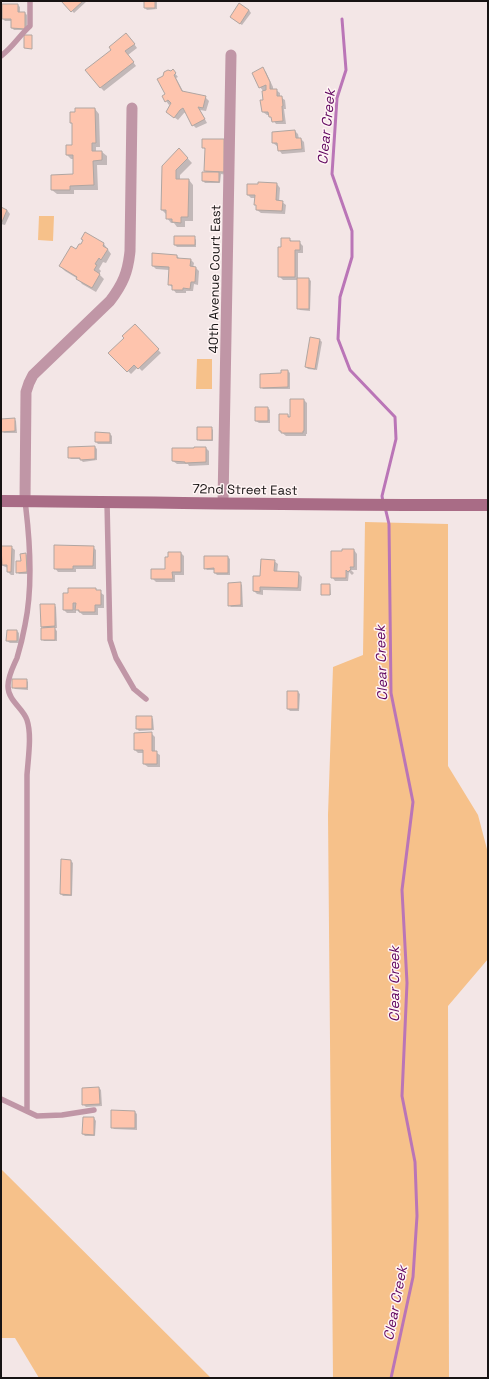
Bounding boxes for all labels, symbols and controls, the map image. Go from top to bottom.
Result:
water label: Clear Creek [313,87,339,166]
street label: 40th Avenue Court East [205,204,224,354]
street label: 72nd Street East [192,480,298,499]
water label: Clear Creek [371,623,391,701]
water label: Clear Creek [385,945,403,1022]
water label: Clear Creek [379,1263,411,1342]

